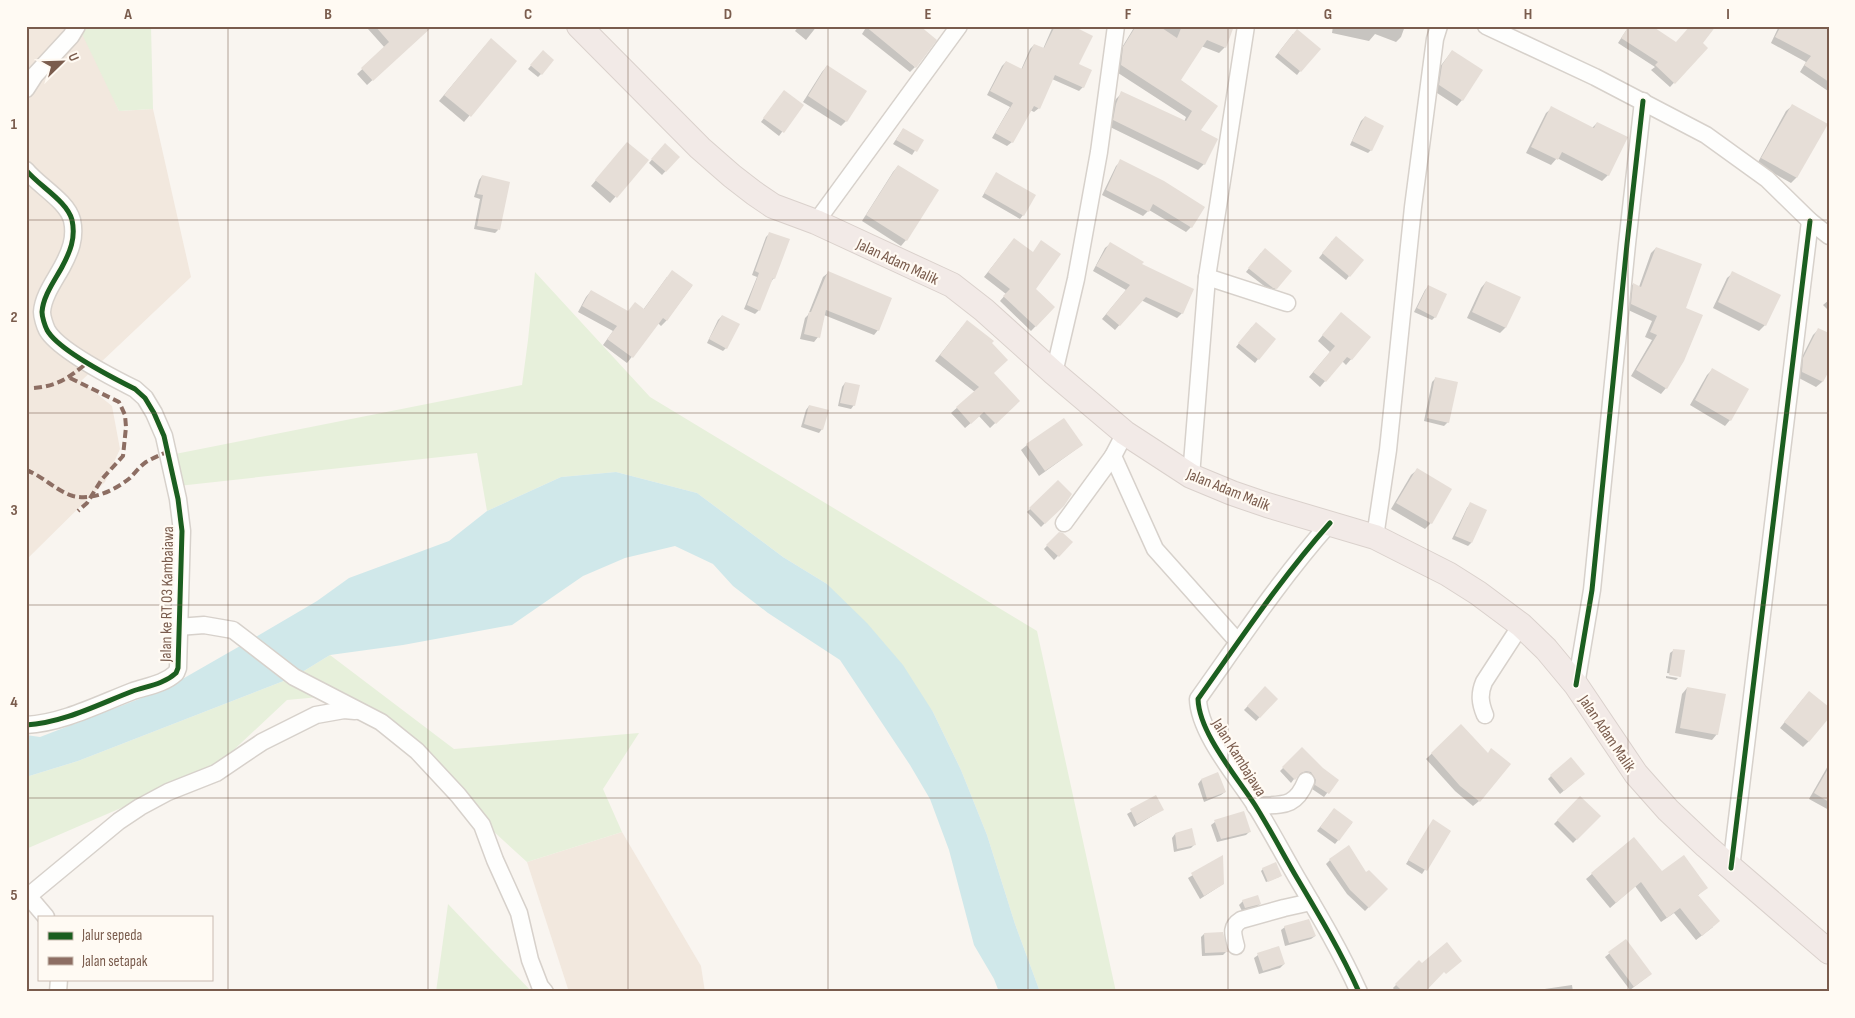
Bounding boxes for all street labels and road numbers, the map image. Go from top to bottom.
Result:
street label: Jalan Adam Malik [852,235,941,290]
street label: Jalan Adam Malik [1183,465,1273,516]
street label: Jalan ke RT 03 Kambaiawa [157,526,178,663]
street label: Jalan Adam Malik [1574,691,1639,776]
street label: Jalan Kambajawa [1207,715,1270,800]

